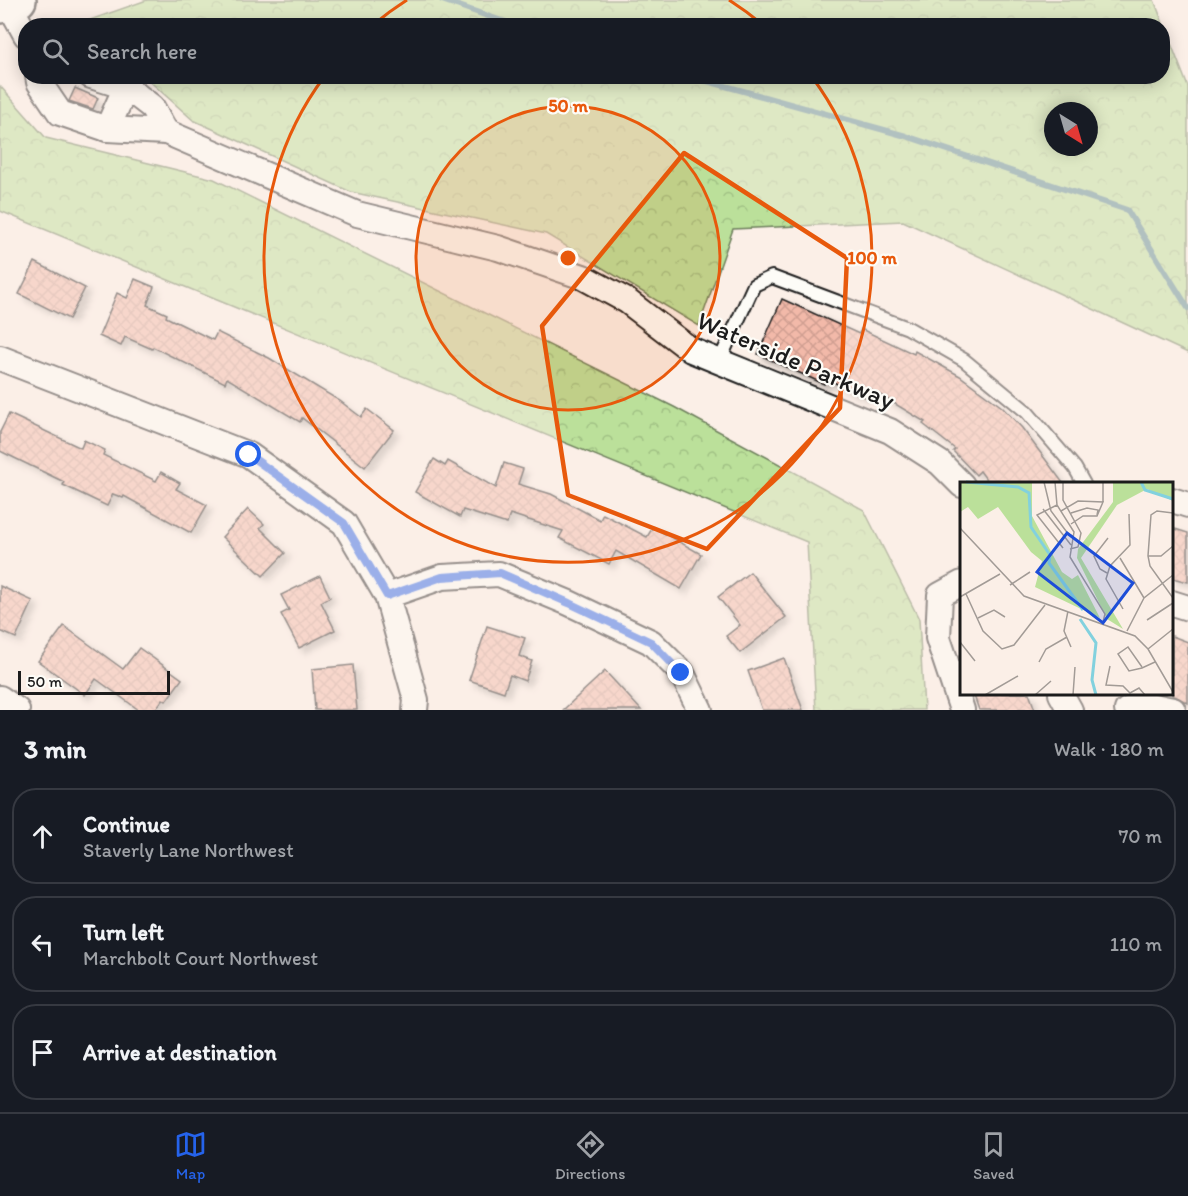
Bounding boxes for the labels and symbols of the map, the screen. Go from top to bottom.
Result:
text: 50 m [548,95,589,117]
north arrow [1044,102,1098,156]
text: 100 m [847,247,898,269]
centre of rings [558,248,578,268]
street label: Waterside Parkway [692,304,900,416]
route start [235,441,261,467]
inset map [960,482,1173,695]
route end [667,659,693,685]
scale bar [18,668,170,696]

